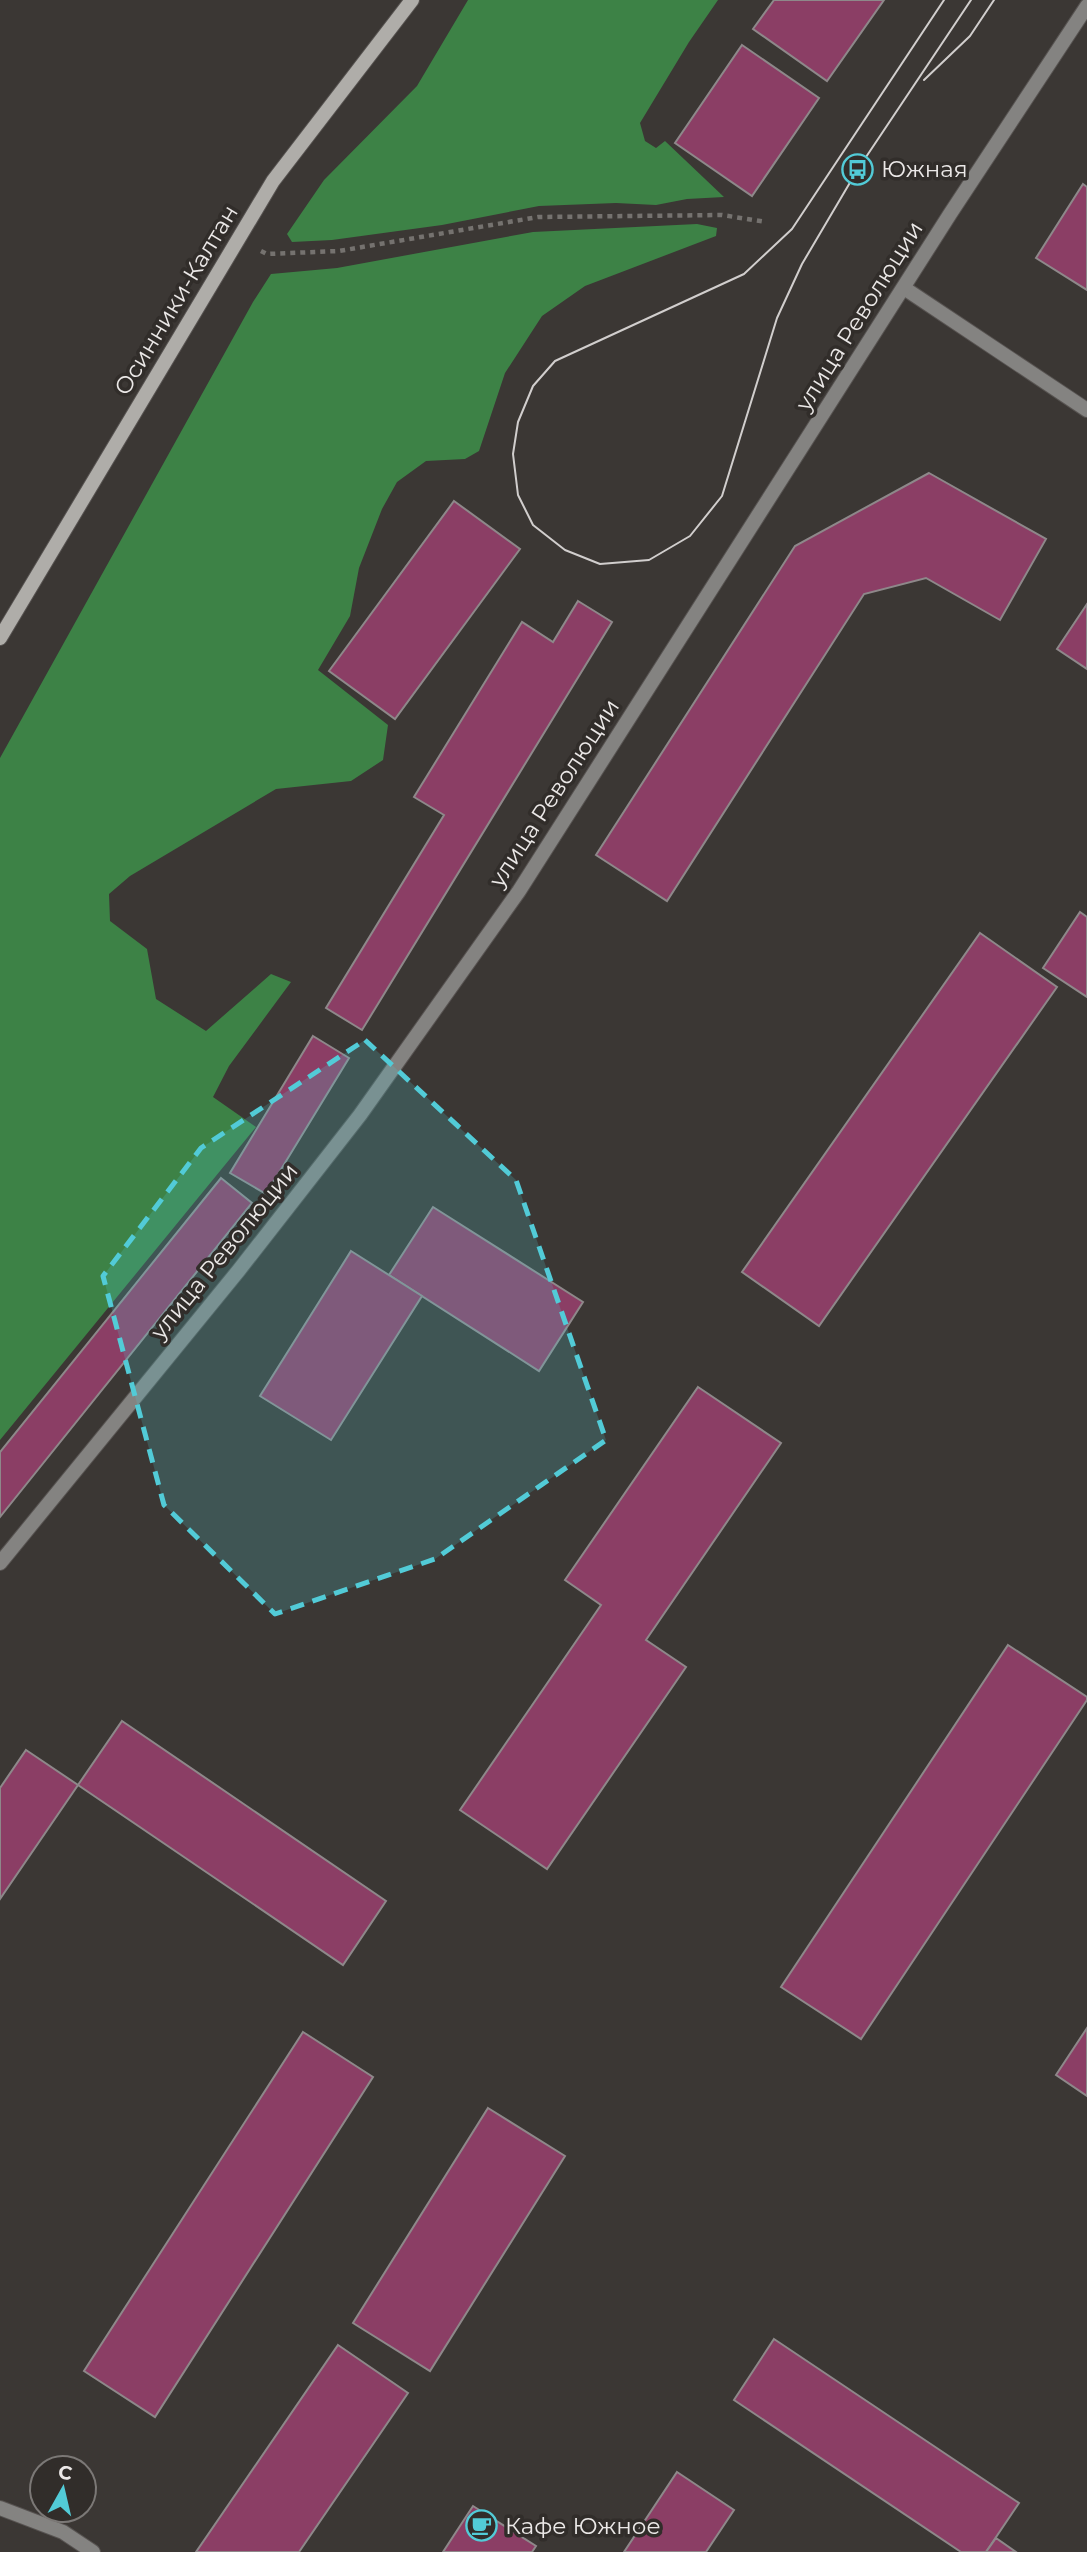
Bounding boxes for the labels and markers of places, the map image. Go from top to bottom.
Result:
bus stop icon: Южная [841,152,875,186]
place label: Южная [881,155,968,183]
cafe icon: Кафе Южное [465,2509,499,2543]
place label: Кафе Южное [505,2512,661,2540]

